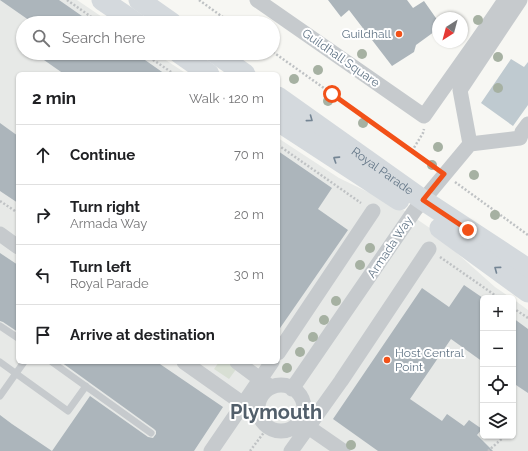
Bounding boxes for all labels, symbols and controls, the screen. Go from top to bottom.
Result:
north arrow [432,12,468,48]
search box [16,16,280,60]
street label: Guildhall Square [300,26,382,90]
icon: search [30,27,52,49]
place label: Guildhall [342,27,392,41]
text: Search here [62,29,145,47]
marker: Guildhall [394,29,404,39]
route start [323,85,341,103]
text: 2 min [32,88,76,108]
text: Walk · 120 m [189,91,264,106]
one-way arrow [305,114,312,121]
icon: ahead [32,144,54,166]
street label: Royal Parade [349,144,416,198]
text: Continue [70,146,135,164]
text: 70 m [234,147,264,162]
one-way arrow [333,156,340,163]
text: Turn right [70,198,140,216]
icon: right [32,204,54,226]
text: 20 m [234,207,264,222]
street label: Armada Way [364,213,416,280]
text: Armada Way [70,216,147,231]
route end [459,221,477,239]
text: Turn left [70,258,131,276]
icon: left [32,264,54,286]
text: 30 m [234,267,264,282]
one-way arrow [494,267,501,274]
text: Royal Parade [70,276,149,291]
map controls [480,295,516,439]
button: + [480,295,516,331]
icon: arrive [32,324,54,346]
text: Arrive at destination [70,326,215,344]
button: − [480,331,516,367]
place label: Host Central Point [395,346,465,374]
marker: Host Central Point [382,355,392,365]
button: locate [480,367,516,403]
district label: Plymouth [230,400,322,424]
button: layers [480,403,516,439]

